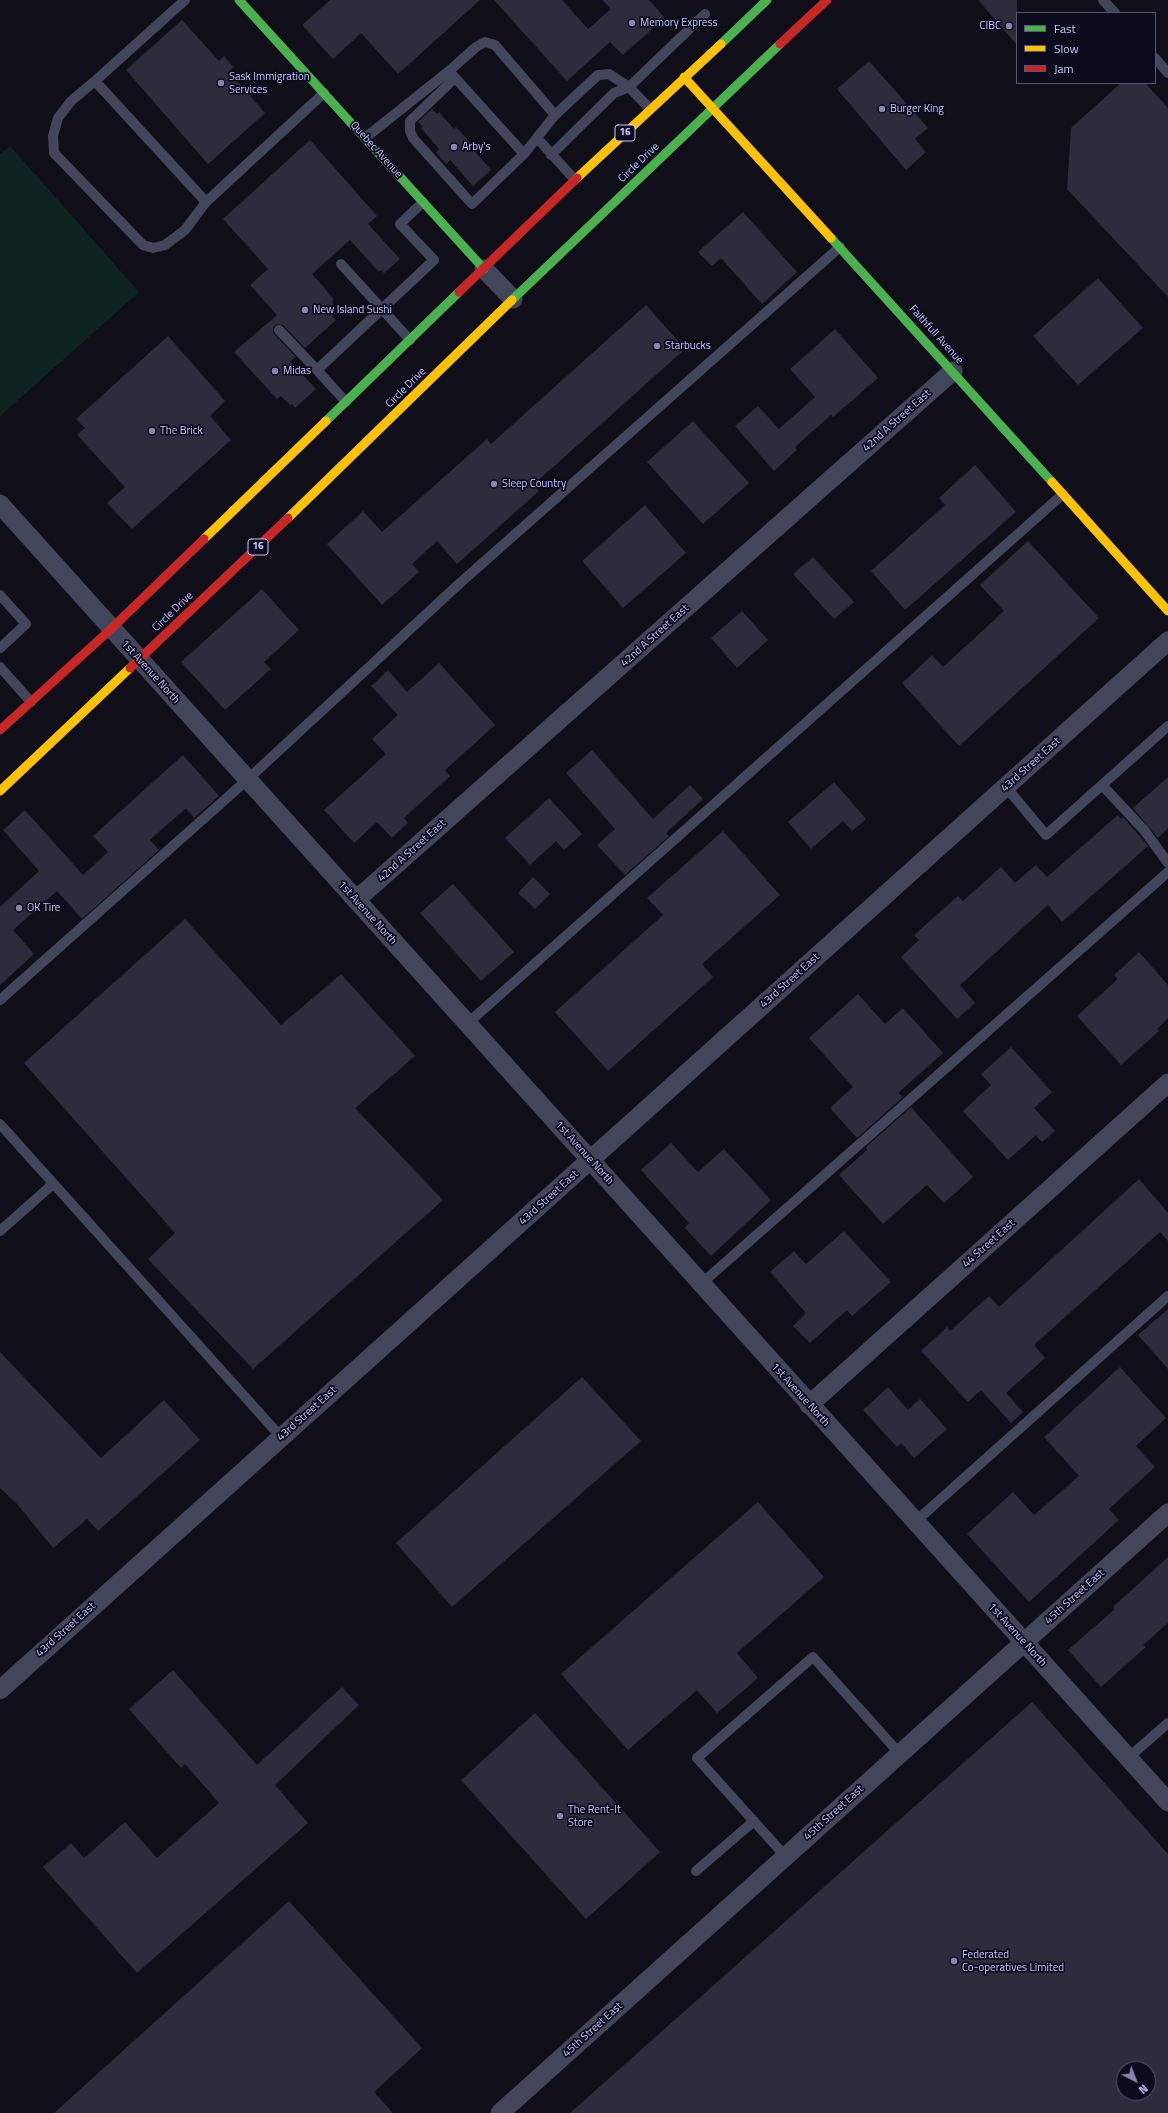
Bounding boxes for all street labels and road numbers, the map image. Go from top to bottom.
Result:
street label: Quebec Avenue [347,119,405,181]
road number: 16 [615,125,635,141]
street label: Circle Drive [616,140,662,186]
street label: Faithfull Avenue [906,303,966,367]
street label: Circle Drive [383,365,429,411]
street label: 42nd A Street East [860,387,934,455]
road number: 16 [248,539,268,555]
street label: Circle Drive [150,589,196,635]
street label: 42nd A Street East [618,602,692,670]
street label: 1st Avenue North [118,637,182,707]
street label: 43rd Street East [999,735,1063,795]
street label: 42nd A Street East [375,817,449,885]
street label: 1st Avenue North [335,878,399,948]
street label: 43rd Street East [758,951,822,1011]
street label: 1st Avenue North [552,1118,616,1188]
street label: 43rd Street East [517,1168,581,1228]
street label: 44 Street East [960,1217,1018,1271]
street label: 1st Avenue North [768,1360,832,1430]
street label: 43rd Street East [275,1384,339,1444]
street label: 45th Street East [1042,1567,1108,1627]
street label: 43rd Street East [34,1600,98,1660]
street label: 1st Avenue North [985,1600,1049,1670]
street label: 45th Street East [801,1783,867,1843]
street label: 45th Street East [560,2000,626,2060]

